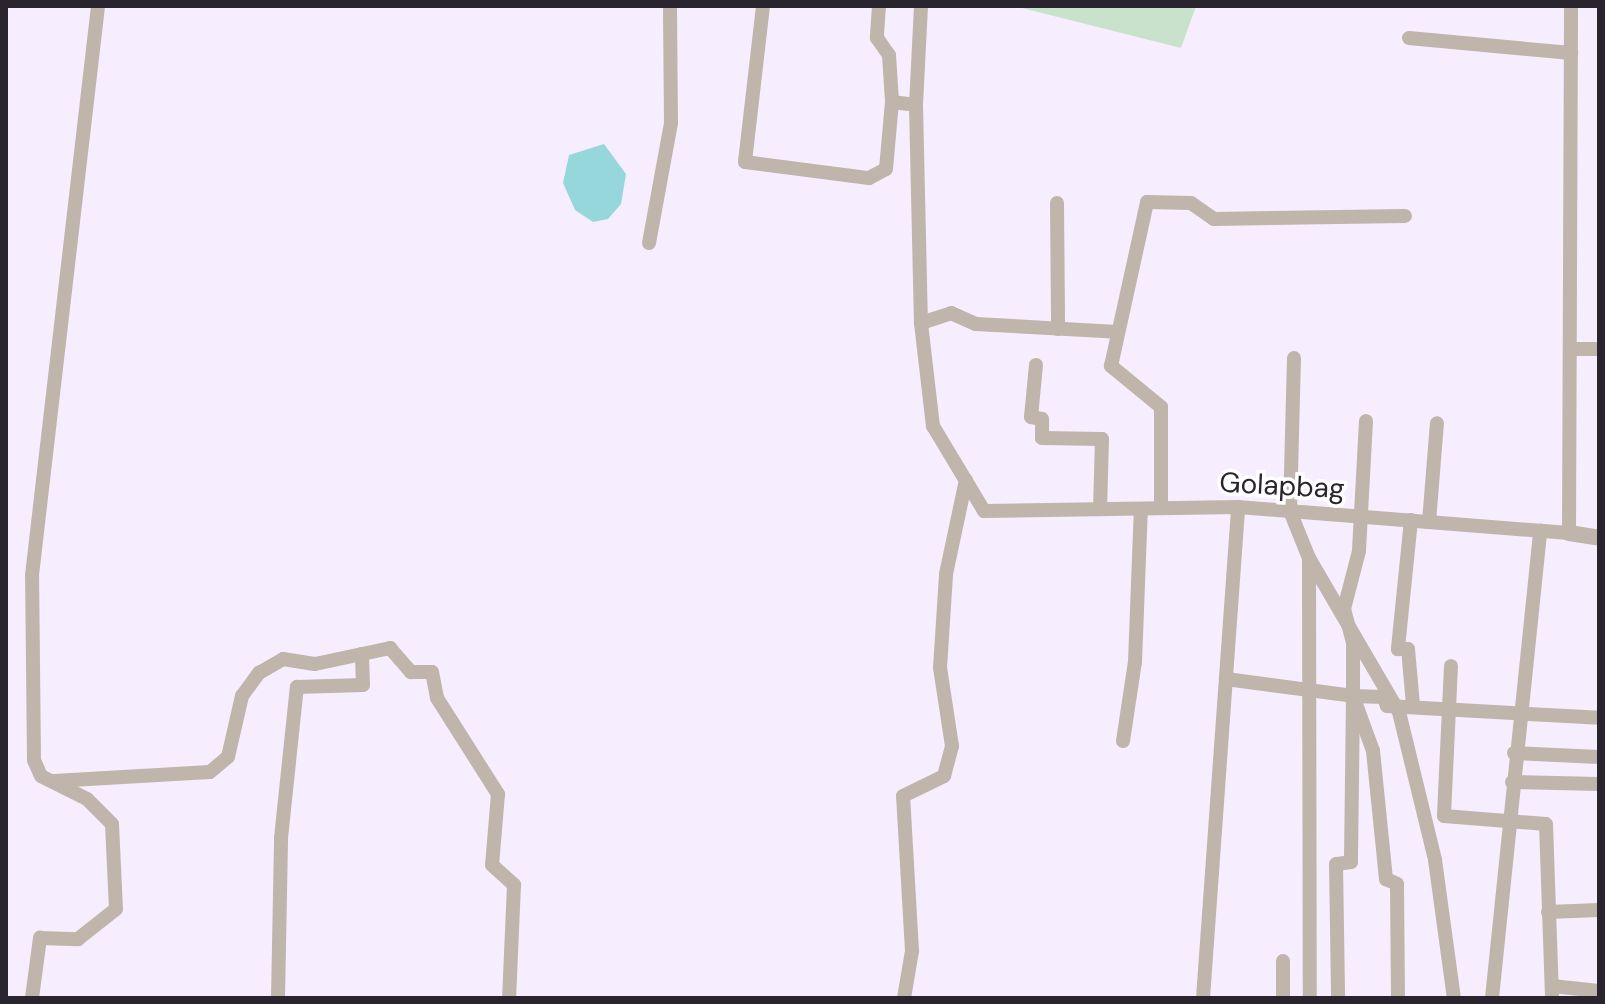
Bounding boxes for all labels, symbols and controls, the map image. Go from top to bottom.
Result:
street label: Golapbag [1219,466,1345,506]

